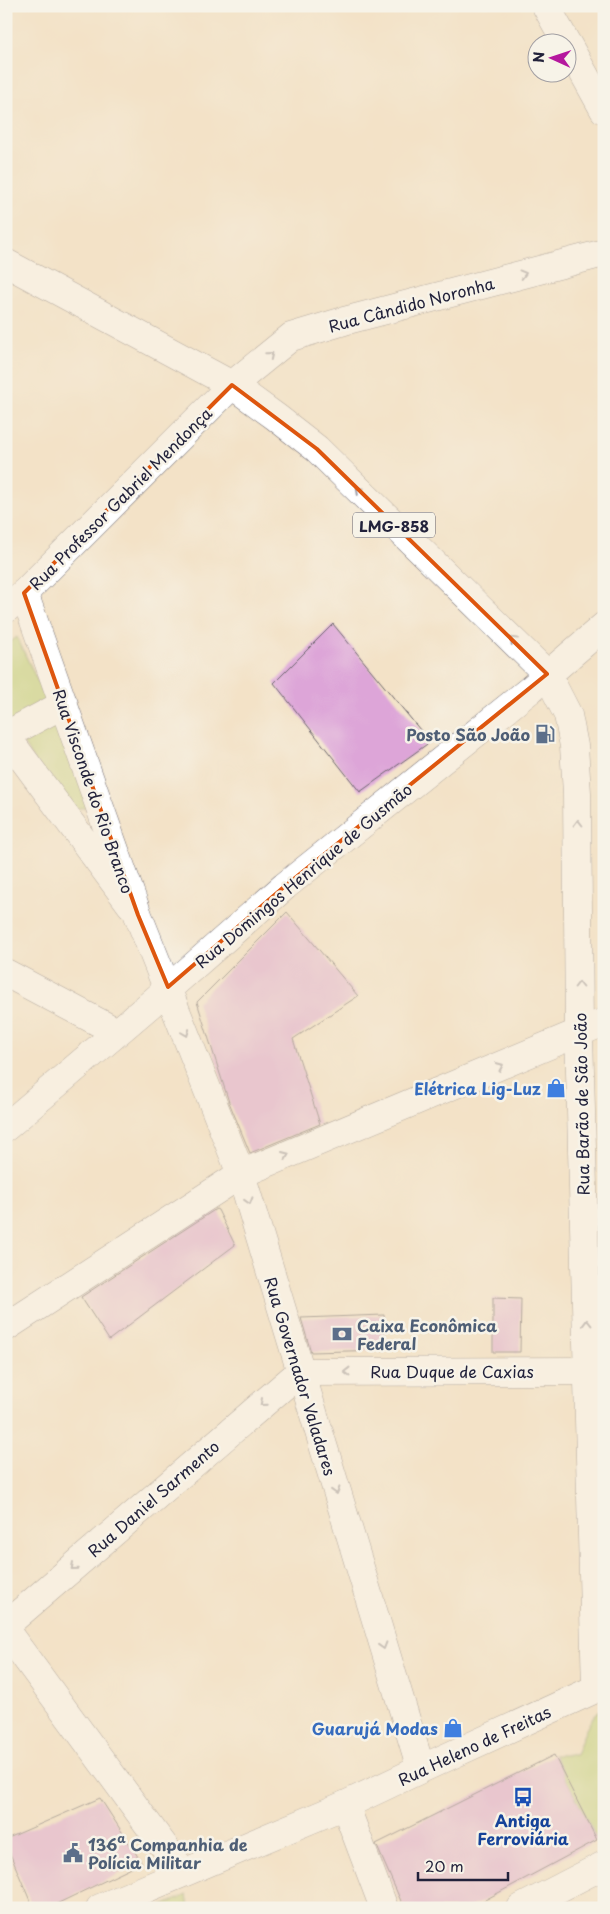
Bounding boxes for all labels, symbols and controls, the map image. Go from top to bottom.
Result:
north arrow [528,32,578,82]
text: N [528,51,549,63]
one-way arrow [519,269,527,280]
street label: Rua Cândido Noronha [325,270,497,338]
one-way arrow [264,352,273,360]
street label: Rua Professor Gabriel Mendonça [23,401,217,595]
one-way arrow [355,487,364,496]
road number: LMG-858 [353,512,435,538]
one-way arrow [509,637,518,646]
street label: Rua Visconde do Rio Branco [48,686,140,897]
place label: Posto São João [406,722,530,746]
fuel station icon: Posto São João [534,723,556,745]
street label: Rua Domingos Henrique de Gusmão [189,777,417,973]
one-way arrow [573,818,583,826]
one-way arrow [574,981,584,988]
street label: Rua Barão de São João [567,1012,595,1196]
one-way arrow [180,1028,190,1037]
one-way arrow [495,1062,504,1072]
place label: Elétrica Lig-Luz [414,1076,541,1100]
shop icon: Elétrica Lig-Luz [545,1077,567,1099]
one-way arrow [281,1151,290,1161]
one-way arrow [243,1197,253,1205]
street label: Rua Governador Valadares [259,1274,343,1478]
place label: Caixa Econômica Federal [357,1313,497,1355]
one-way arrow [581,1318,592,1326]
bank icon: Caixa Econômica Federal [331,1323,353,1345]
street label: Rua Duque de Caxias [370,1359,534,1383]
one-way arrow [342,1366,350,1377]
one-way arrow [260,1398,269,1406]
street label: Rua Daniel Sarmento [82,1434,224,1562]
one-way arrow [331,1486,341,1495]
one-way arrow [70,1561,79,1570]
one-way arrow [378,1642,388,1650]
street label: Rua Heleno de Freitas [394,1699,554,1791]
place label: Guarujá Modas [312,1716,438,1740]
shop icon: Guarujá Modas [442,1717,464,1739]
bus stop icon: Antiga Ferroviária [512,1786,534,1808]
place label: Antiga Ferroviária [477,1808,569,1850]
place label: 136ª Companhia de Polícia Militar [88,1832,248,1874]
public building icon: 136ª Companhia de Polícia Militar [62,1842,84,1864]
scale bar [418,1849,508,1881]
text: 20 m [425,1854,464,1877]

